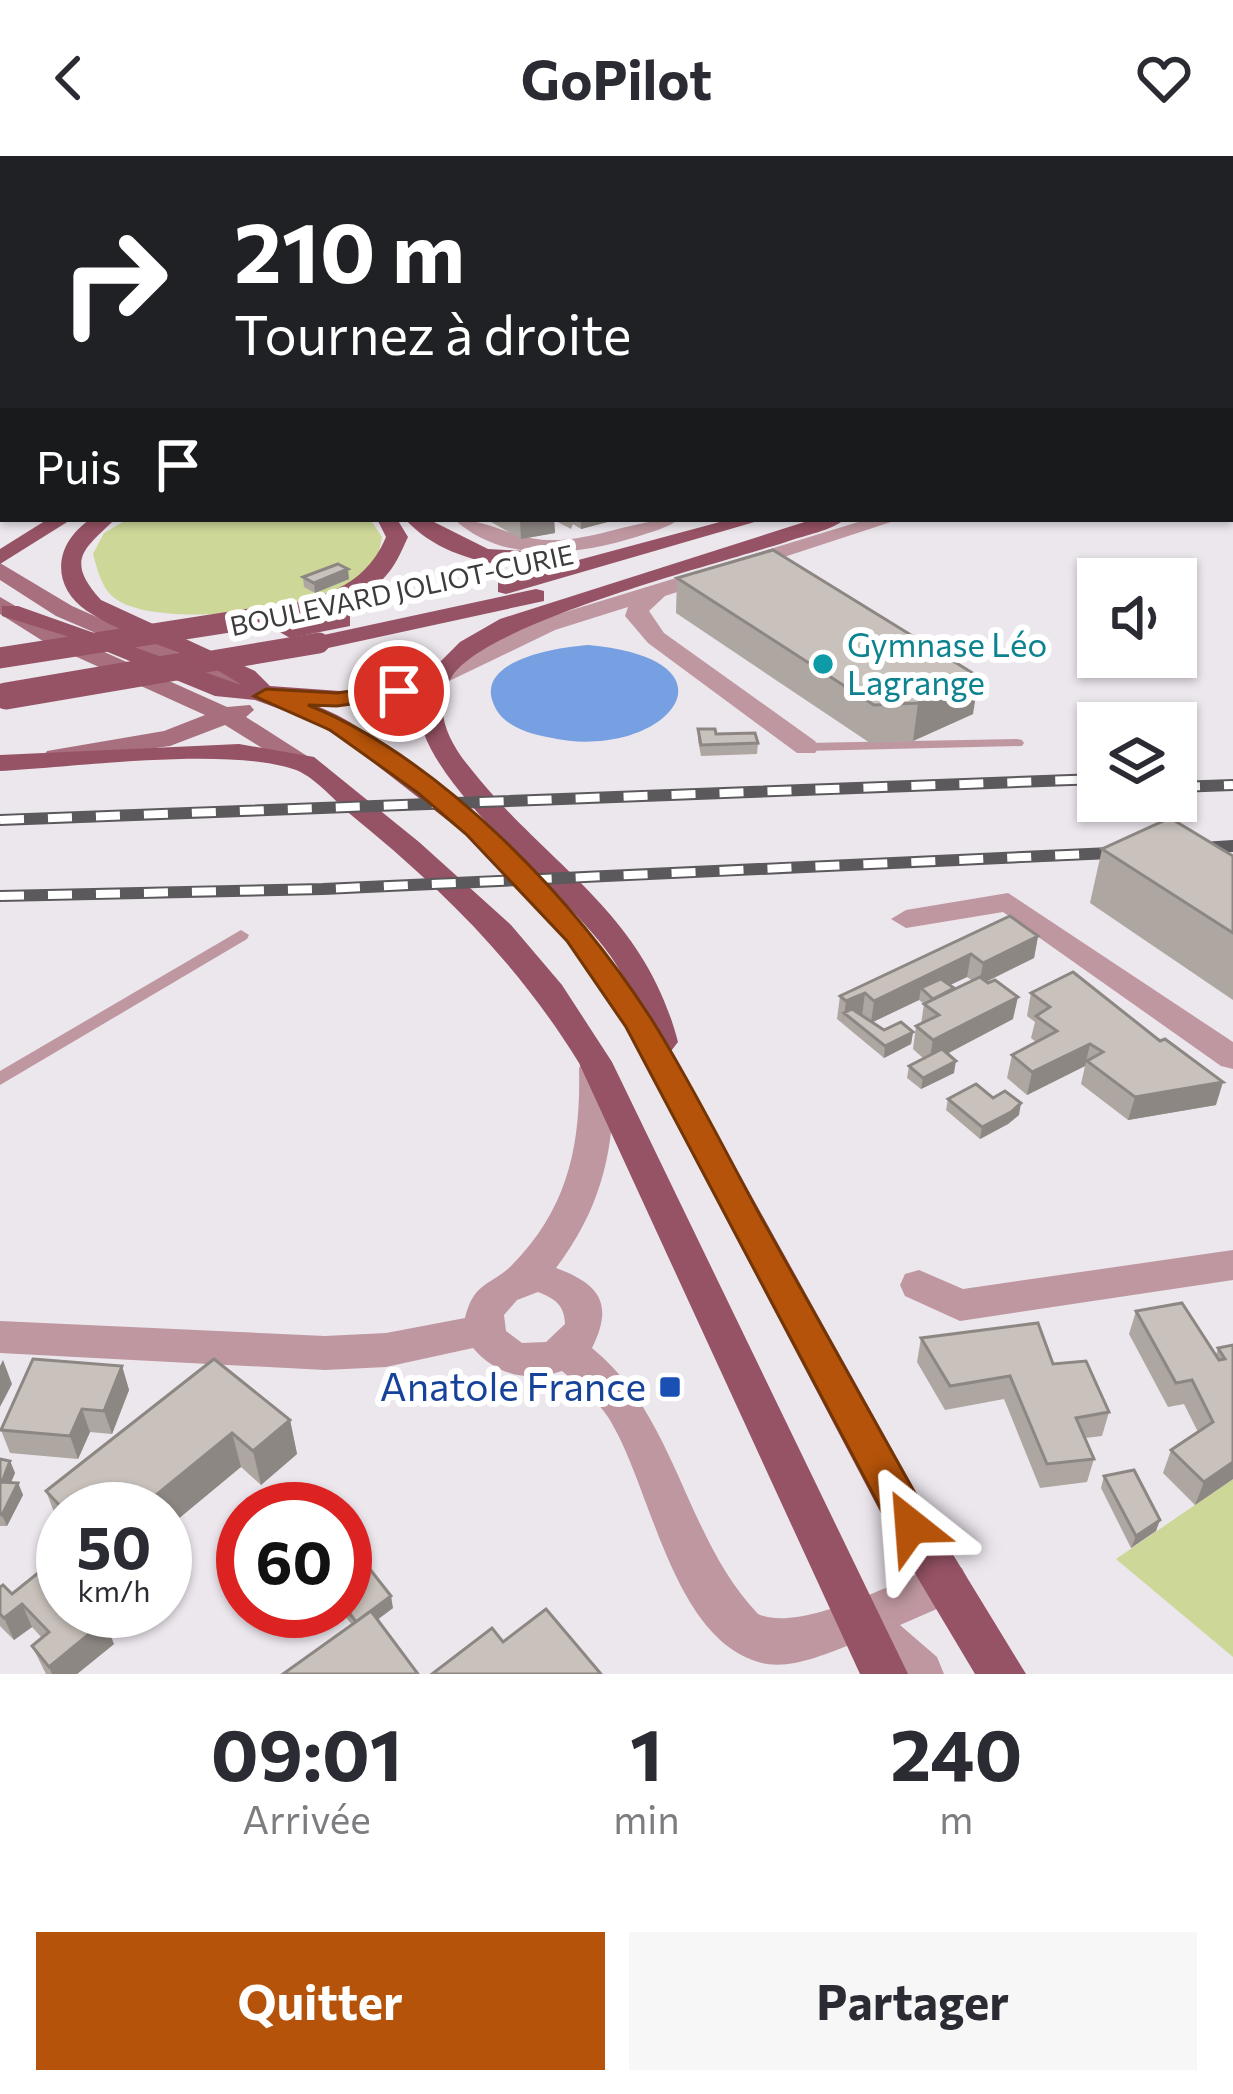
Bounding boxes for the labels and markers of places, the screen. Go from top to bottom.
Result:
place label: Gymnase Léo Lagrange [847,623,1047,702]
pin [348,640,450,742]
marker: Gymnase Léo Lagrange [810,651,836,677]
place label: Anatole France [380,1361,646,1409]
marker: Anatole France [657,1374,683,1400]

